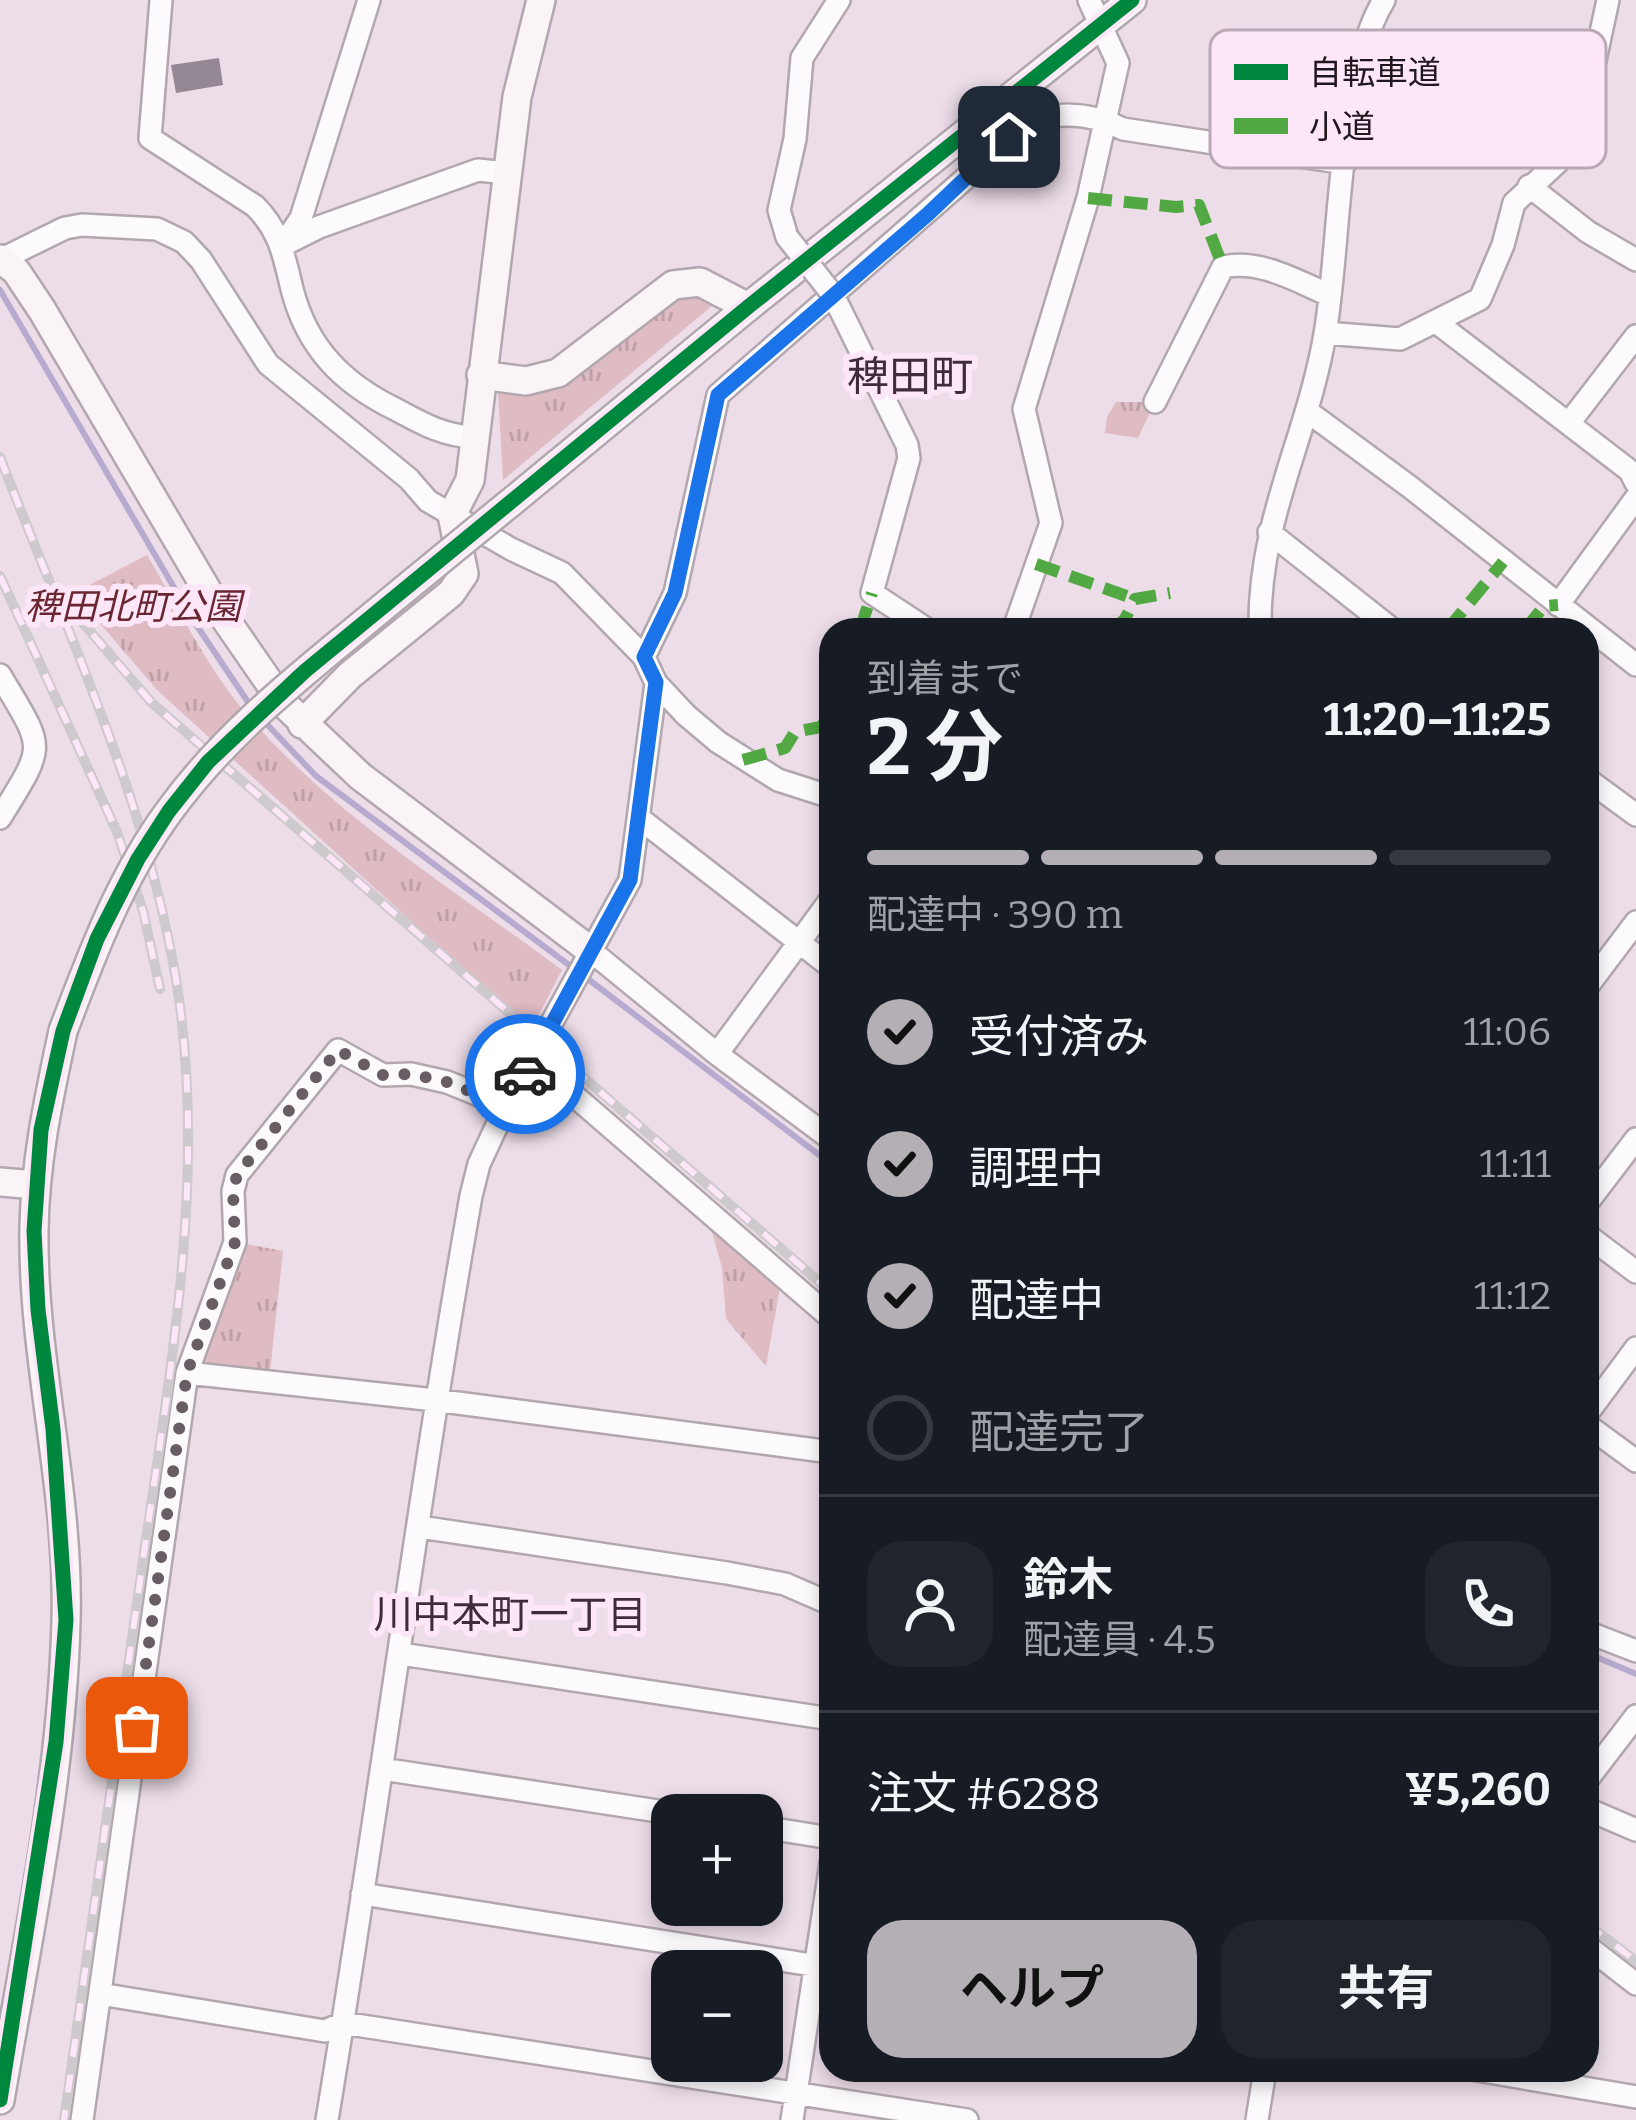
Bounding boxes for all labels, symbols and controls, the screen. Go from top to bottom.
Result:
legend [1210,30,1606,168]
text: 自転車道 [1309,53,1441,93]
pin [958,86,1060,188]
icon: home [976,104,1042,170]
text: 小道 [1309,107,1375,147]
district label: 稗田町 [847,352,973,402]
park label: 稗田北町公園 [25,585,246,629]
text: 到着まで [867,656,1023,702]
text: 11:20–11:25 [1323,693,1551,747]
text: 2 分 [867,701,1003,795]
text: 配達中 · 390 m [867,892,1123,938]
icon: check [867,999,933,1065]
text: 11:06 [1463,1009,1551,1055]
text: 受付済み [969,1010,1149,1064]
courier [465,1014,585,1134]
icon: car [492,1041,558,1107]
icon: check [867,1131,933,1197]
text: 11:11 [1479,1141,1551,1187]
text: 調理中 [969,1142,1104,1196]
icon: check [867,1263,933,1329]
text: 11:12 [1474,1273,1551,1319]
text: 配達中 [969,1274,1104,1328]
text: 配達完了 [969,1406,1149,1460]
button: person [867,1541,993,1667]
button: phone [1425,1541,1551,1667]
text: 鈴木 [1023,1553,1113,1607]
district label: 川中本町一丁目 [373,1592,647,1638]
text: 配達員 · 4.5 [1023,1617,1216,1663]
pin [86,1677,188,1779]
icon: bag [104,1695,170,1761]
text: ¥5,260 [1405,1763,1551,1817]
text: 注文 #6288 [867,1767,1101,1821]
map controls [651,1794,783,2082]
button: + [651,1794,783,1926]
button: ヘルプ [867,1920,1197,2058]
button: 共有 [1221,1920,1551,2058]
button: − [651,1950,783,2082]

